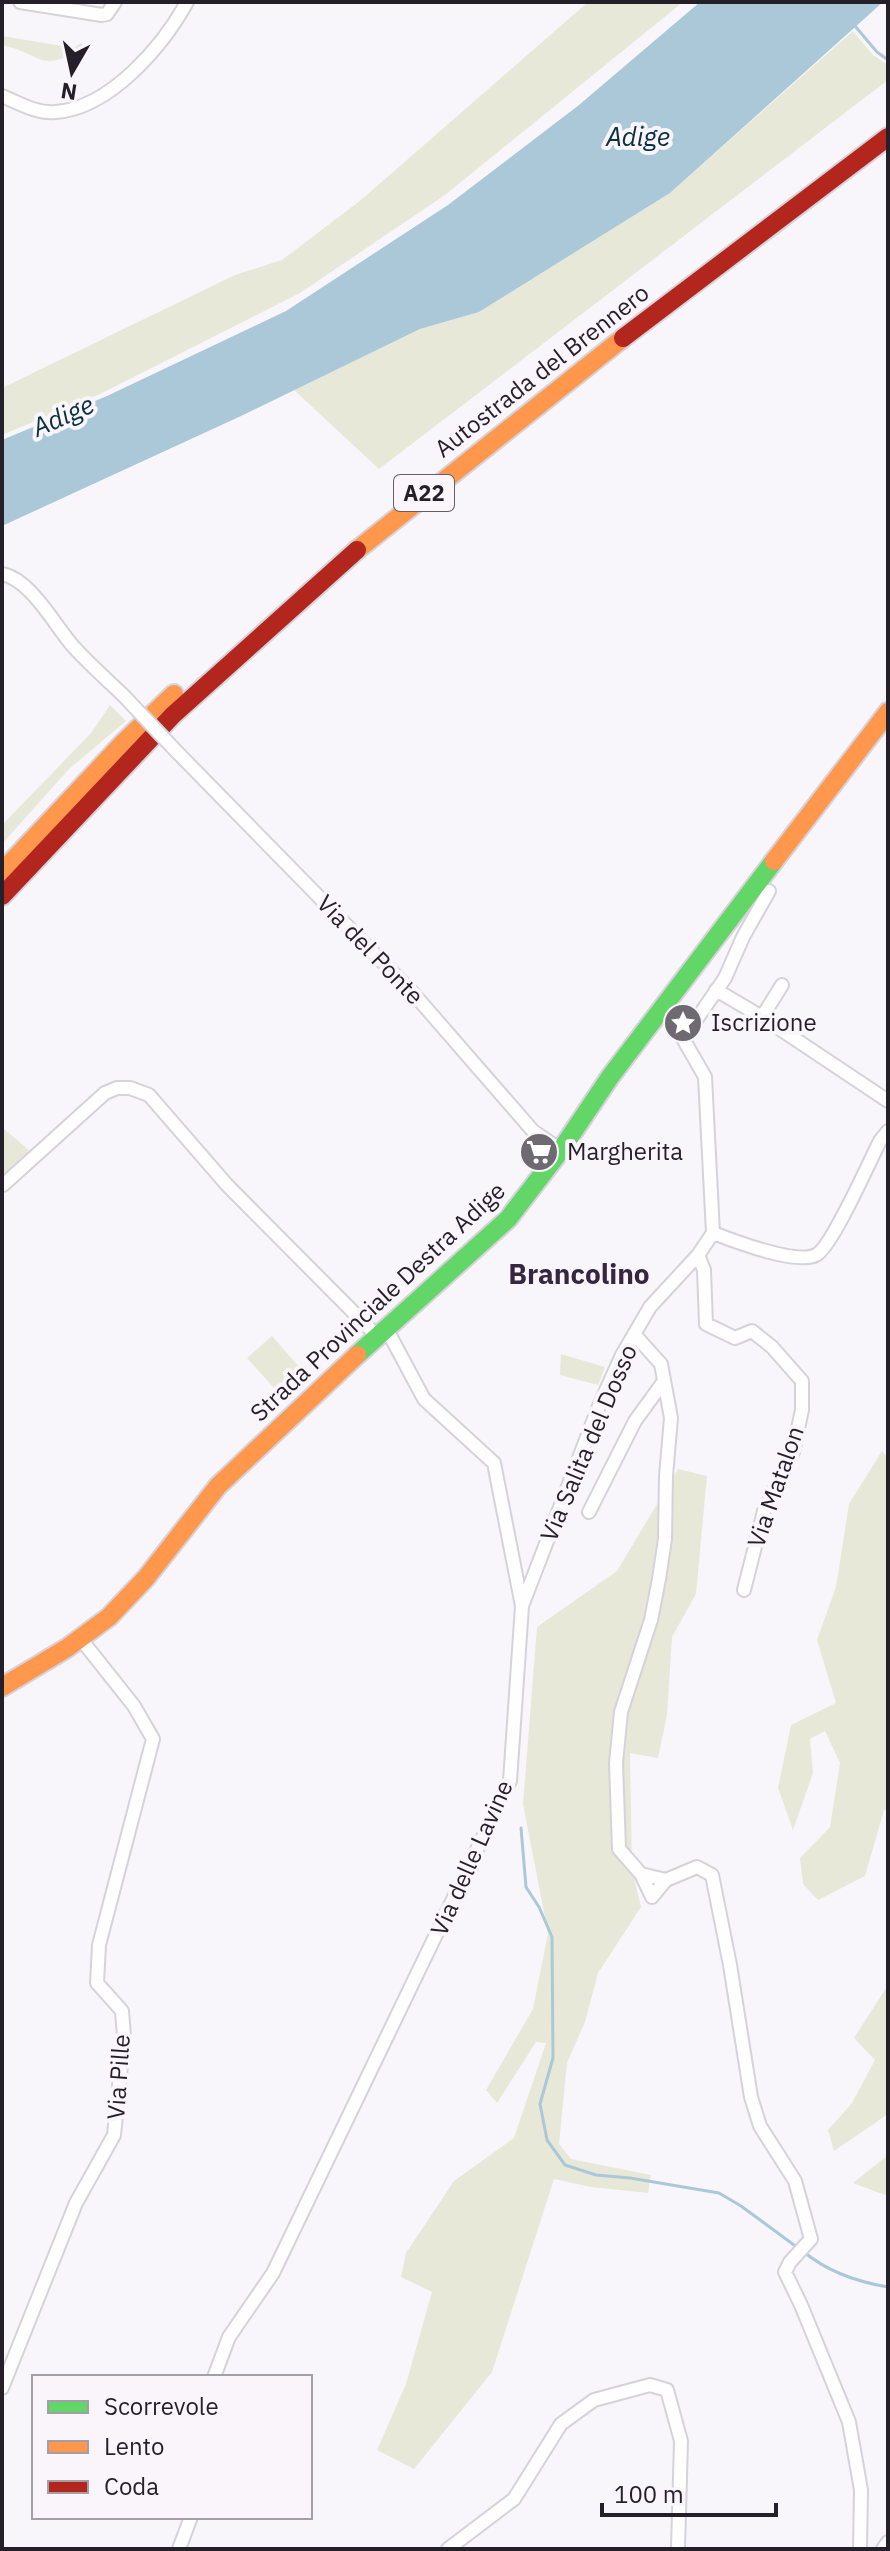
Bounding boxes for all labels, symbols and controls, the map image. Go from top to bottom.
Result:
north arrow [32,32,112,112]
text: N [59,77,79,108]
water label: Adige [605,119,670,153]
street label: Autostrada del Brennero [427,276,655,464]
water label: Adige [25,386,99,444]
road number: A22 [394,475,454,511]
street label: Via del Ponte [310,887,431,1011]
place icon: Iscrizione [662,1002,704,1044]
place label: Iscrizione [711,1006,817,1038]
supermarket icon: Margherita [518,1131,560,1173]
place label: Margherita [567,1135,683,1167]
street label: Strada Provinciale Destra Adige [243,1174,512,1428]
district label: Brancolino [508,1255,650,1292]
street label: Via Salita del Dosso [532,1339,644,1546]
street label: Via Matalon [739,1422,811,1552]
street label: Via delle Lavine [422,1775,520,1940]
street label: Via Pille [99,2033,137,2121]
legend [32,2375,312,2519]
text: Scorrevole [104,2390,219,2422]
text: Lento [104,2430,164,2462]
scale bar [602,2467,776,2517]
text: Coda [104,2470,159,2502]
text: 100 m [614,2478,684,2510]

